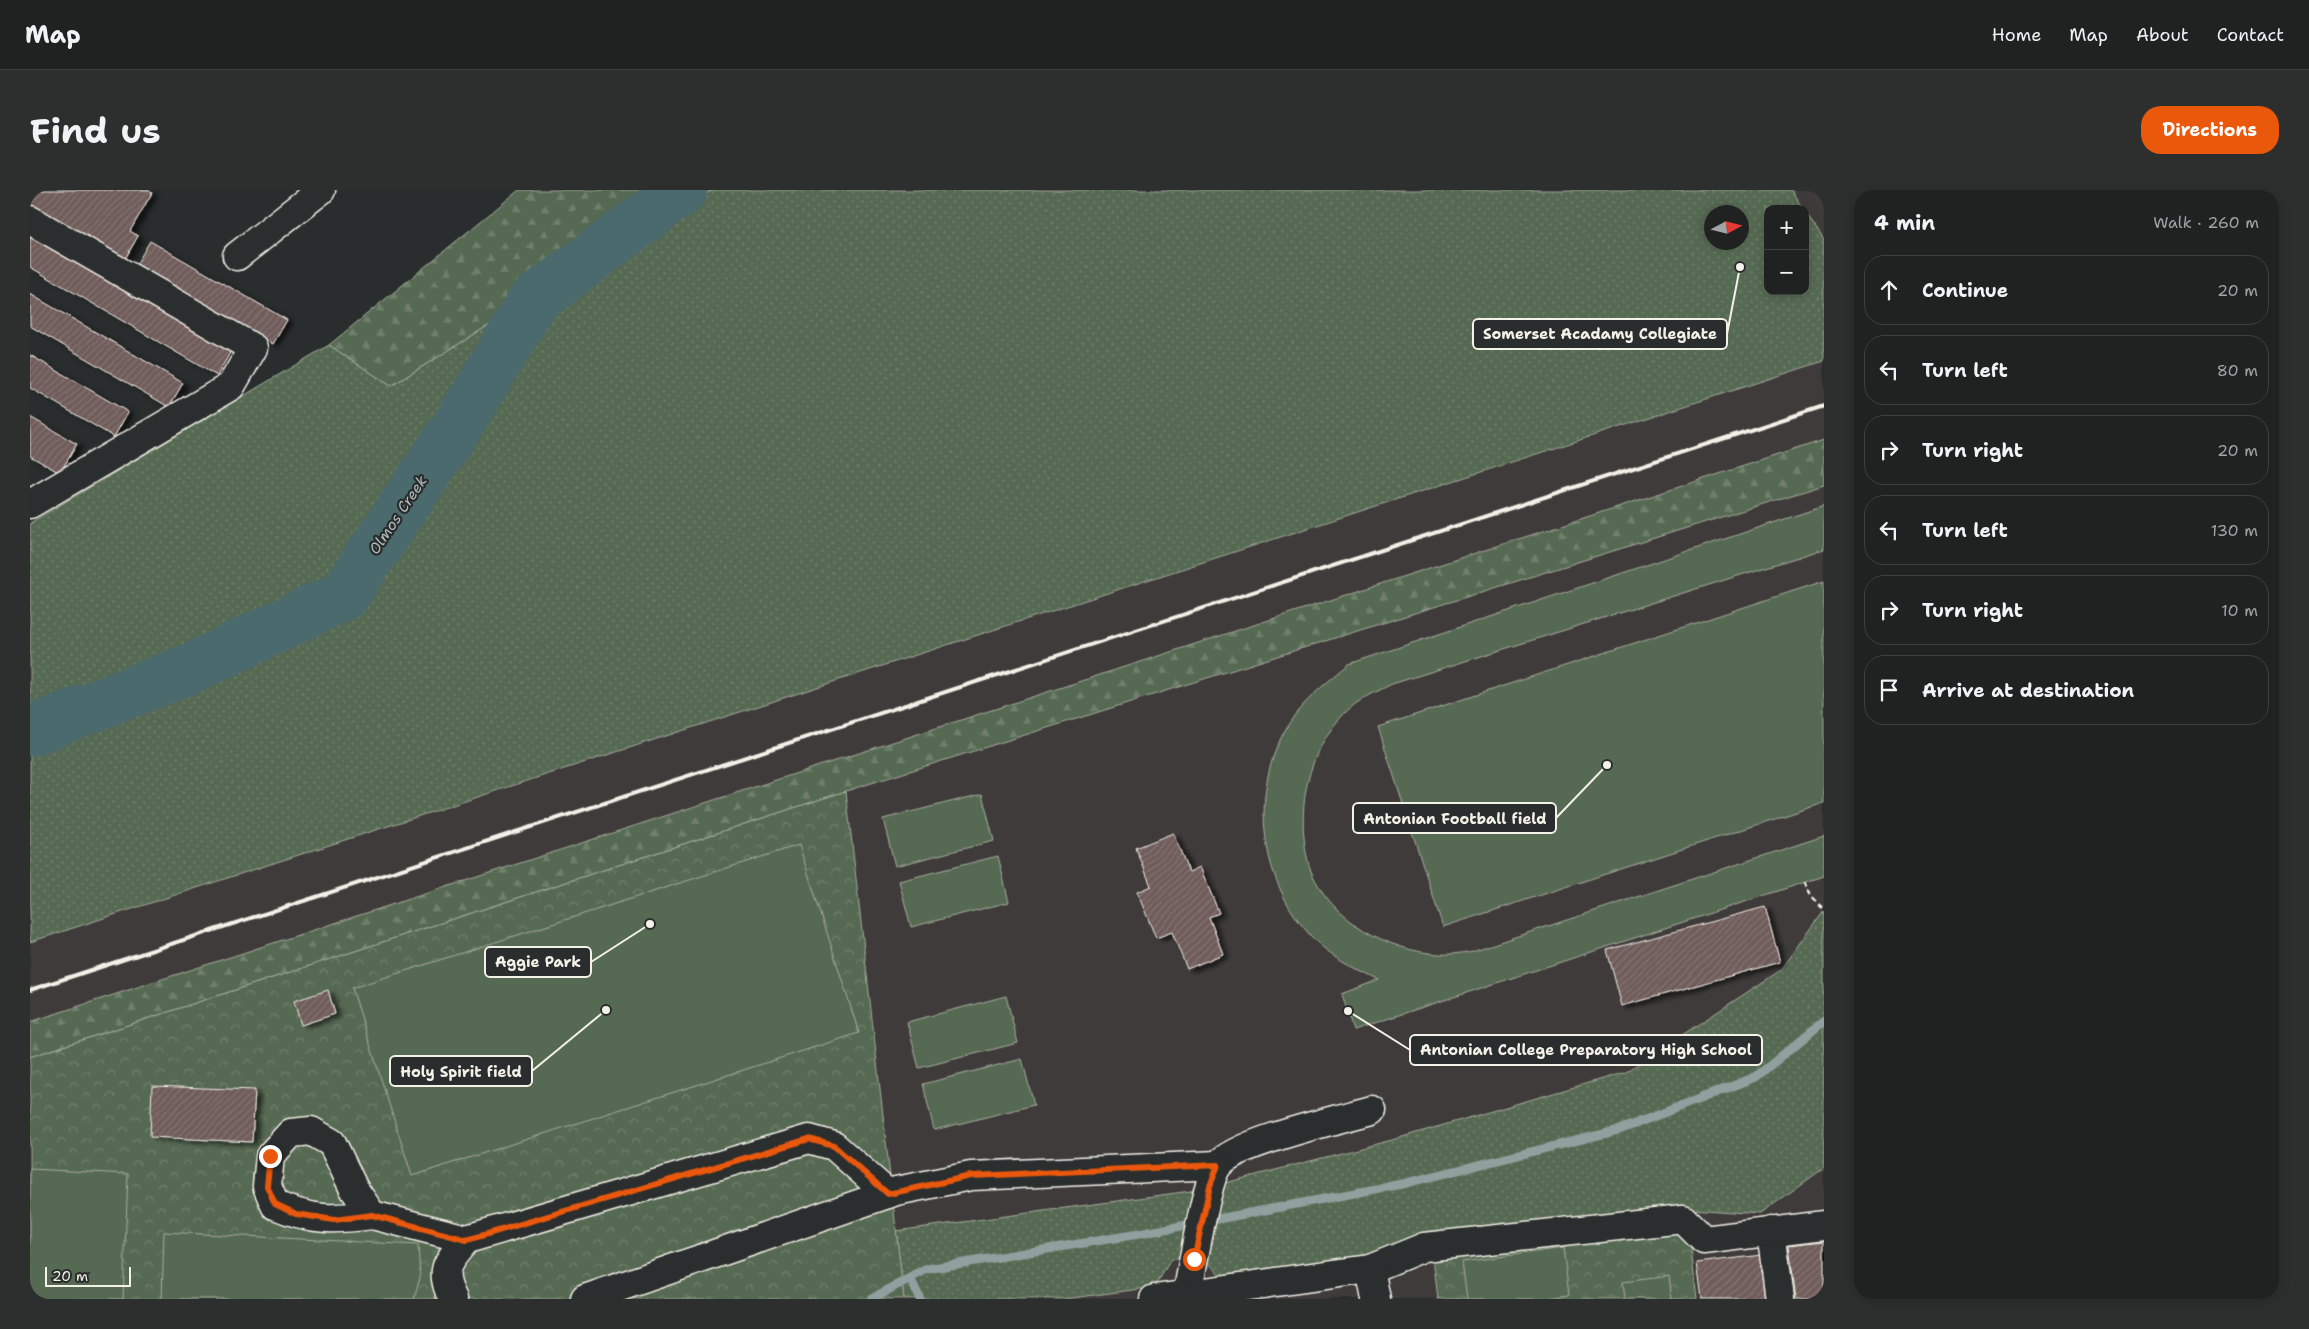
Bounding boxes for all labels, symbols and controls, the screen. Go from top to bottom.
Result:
text: Map [25,19,81,51]
text: Home [1992,23,2041,47]
text: Map [2069,23,2108,47]
text: About [2136,23,2189,47]
text: Contact [2217,23,2284,47]
button: Directions [2141,106,2279,154]
text: Find us [30,107,161,154]
north arrow [1704,205,1749,250]
map controls [1764,205,1809,295]
button: + [1764,205,1809,250]
text: 4 min [1874,209,1935,237]
text: Walk · 260 m [2153,212,2259,233]
button: − [1764,250,1809,295]
icon: ahead [1875,276,1903,304]
text: Continue [1922,278,2008,303]
text: 20 m [2217,280,2258,301]
callout: Somerset Acadamy Collegiate [1473,319,1727,349]
text: Somerset Acadamy Collegiate [1483,324,1717,344]
icon: left [1875,356,1903,384]
text: Turn left [1922,358,2008,383]
text: 80 m [2217,360,2258,381]
icon: right [1875,436,1903,464]
text: Turn right [1922,438,2023,463]
text: 20 m [2217,440,2258,461]
water label: Olmos Creek [364,471,432,558]
icon: left [1875,516,1903,544]
text: Turn left [1922,518,2008,543]
text: 130 m [2211,520,2258,541]
icon: right [1875,596,1903,624]
text: Turn right [1922,598,2023,623]
text: 10 m [2221,600,2258,621]
icon: arrive [1875,676,1903,704]
text: Arrive at destination [1922,678,2134,703]
callout: Antonian Football field [1353,803,1556,833]
text: Antonian Football field [1363,809,1547,829]
callout: Aggie Park [485,947,591,977]
text: Aggie Park [495,952,581,972]
callout: Antonian College Preparatory High School [1410,1035,1762,1065]
text: Antonian College Preparatory High School [1420,1040,1752,1060]
callout: Holy Spirit field [390,1056,532,1086]
text: Holy Spirit field [400,1062,522,1082]
route end [259,1145,282,1168]
route start [1183,1248,1206,1271]
scale bar [45,1264,131,1287]
text: 20 m [52,1267,88,1285]

